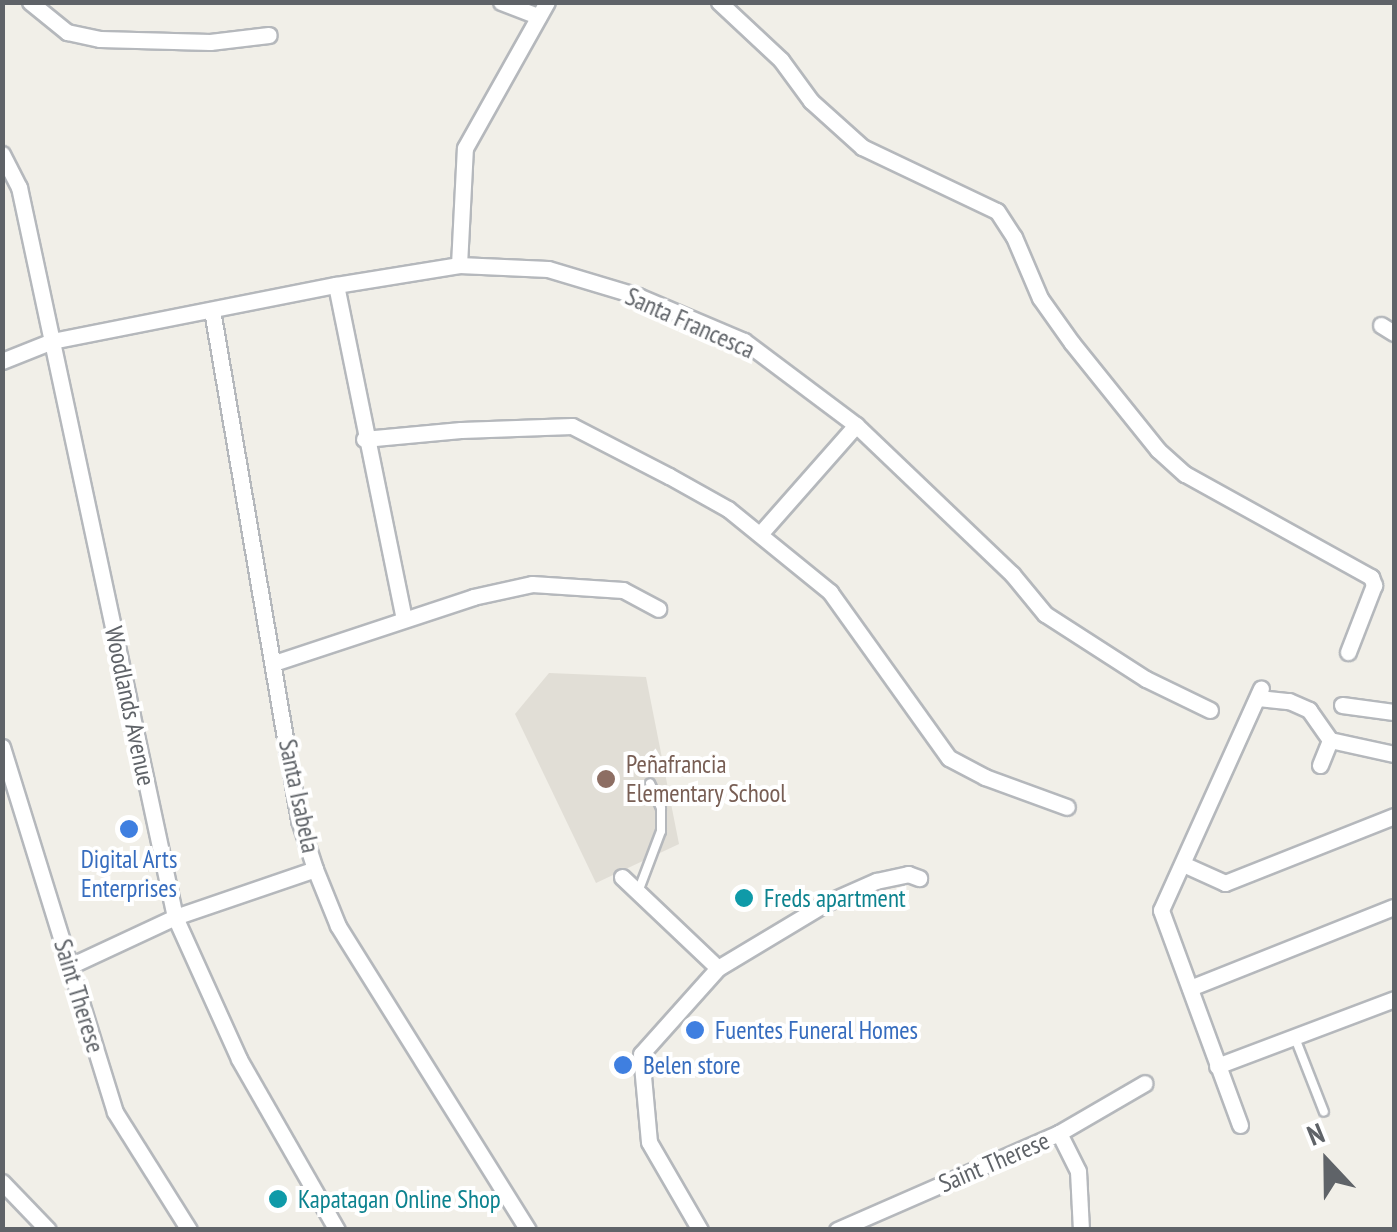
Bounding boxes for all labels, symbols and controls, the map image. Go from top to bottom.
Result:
street label: Santa Francesca [621,281,759,365]
street label: Woodlands Avenue [98,623,162,789]
street label: Santa Isabela [272,737,326,855]
place label: Peñafrancia Elementary School [626,750,787,809]
marker: Peñafrancia Elementary School [595,768,617,790]
marker: Digital Arts Enterprises [118,818,140,840]
place label: Digital Arts Enterprises [80,845,178,904]
place label: Freds apartment [764,883,906,913]
marker: Freds apartment [733,887,755,909]
street label: Saint Therese [47,935,111,1057]
place label: Fuentes Funeral Homes [715,1015,918,1045]
marker: Fuentes Funeral Homes [684,1019,706,1041]
place label: Belen store [643,1050,741,1080]
marker: Belen store [612,1054,634,1076]
north arrow [1277,1112,1377,1212]
text: N [1302,1114,1330,1154]
street label: Saint Therese [934,1125,1054,1199]
place label: Kapatagan Online Shop [298,1184,501,1214]
marker: Kapatagan Online Shop [267,1188,289,1210]

